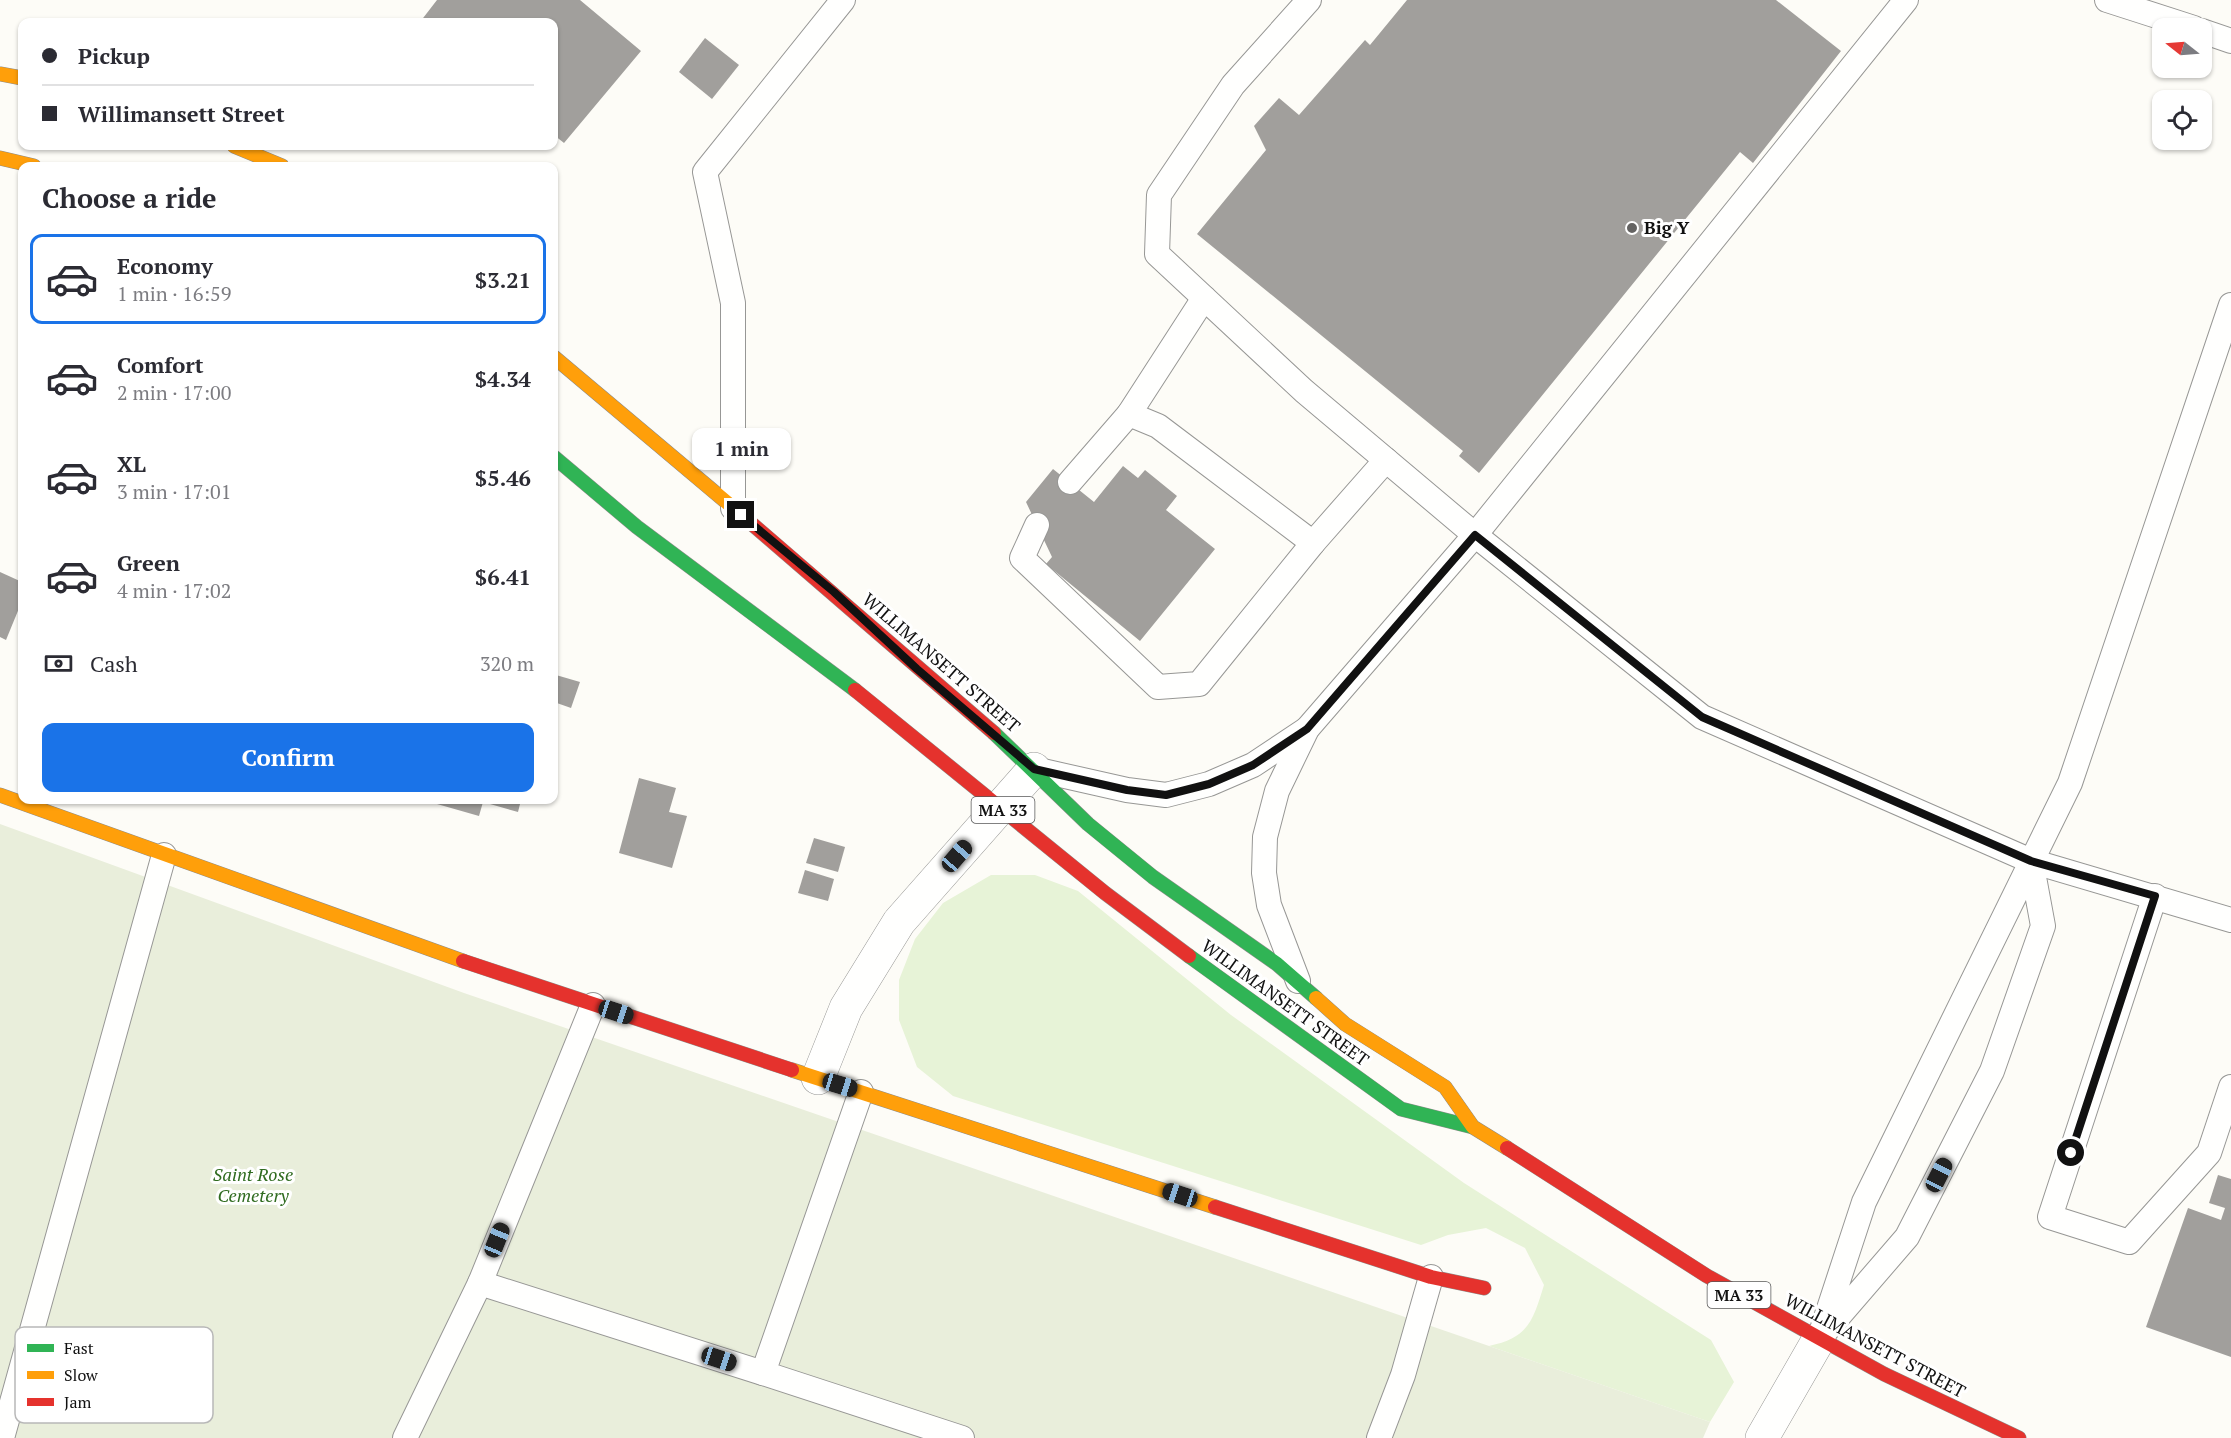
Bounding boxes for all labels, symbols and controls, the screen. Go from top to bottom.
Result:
north arrow [2152,18,2212,78]
map controls [2152,18,2212,150]
text: Pickup [78,41,150,70]
button: locate [2152,90,2212,150]
text: Willimansett Street [78,99,285,128]
text: Choose a ride [42,180,217,216]
place label: Big Y [1644,215,1690,239]
marker: Big Y [1625,221,1639,235]
text: Economy [117,251,213,280]
icon: car [45,252,99,306]
text: $3.21 [475,265,531,294]
text: 1 min · 16:59 [117,280,231,307]
text: Comfort [117,350,203,379]
icon: car [45,351,99,405]
text: $4.34 [475,364,531,393]
text: 2 min · 17:00 [117,379,231,406]
callout: 1 min [692,428,790,470]
text: 1 min [714,435,769,462]
text: XL [117,449,146,478]
icon: car [45,450,99,504]
text: $5.46 [475,463,531,492]
text: 3 min · 17:01 [117,478,231,505]
route end [727,501,754,528]
text: Green [117,548,180,577]
icon: car [45,549,99,603]
text: $6.41 [475,562,531,591]
text: 4 min · 17:02 [117,577,231,604]
street label: WILLIMANSETT STREET [858,587,1026,737]
icon: cash [42,647,75,680]
text: Cash [90,649,138,678]
text: 320 m [480,650,534,677]
button: Confirm [42,723,534,792]
road number: MA 33 [972,797,1034,823]
car [938,837,976,875]
street label: WILLIMANSETT STREET [1197,933,1374,1071]
car [596,998,636,1026]
car [820,1071,860,1099]
route start [2057,1139,2084,1166]
car [1923,1155,1955,1195]
park label: Saint Rose Cemetery [213,1162,293,1207]
car [1160,1181,1200,1209]
car [482,1220,512,1260]
road number: MA 33 [1708,1282,1770,1308]
street label: WILLIMANSETT STREET [1781,1287,1970,1403]
legend [15,1327,213,1423]
text: Fast [64,1337,94,1359]
car [699,1345,739,1373]
text: Slow [64,1364,98,1386]
text: Jam [64,1391,92,1413]

